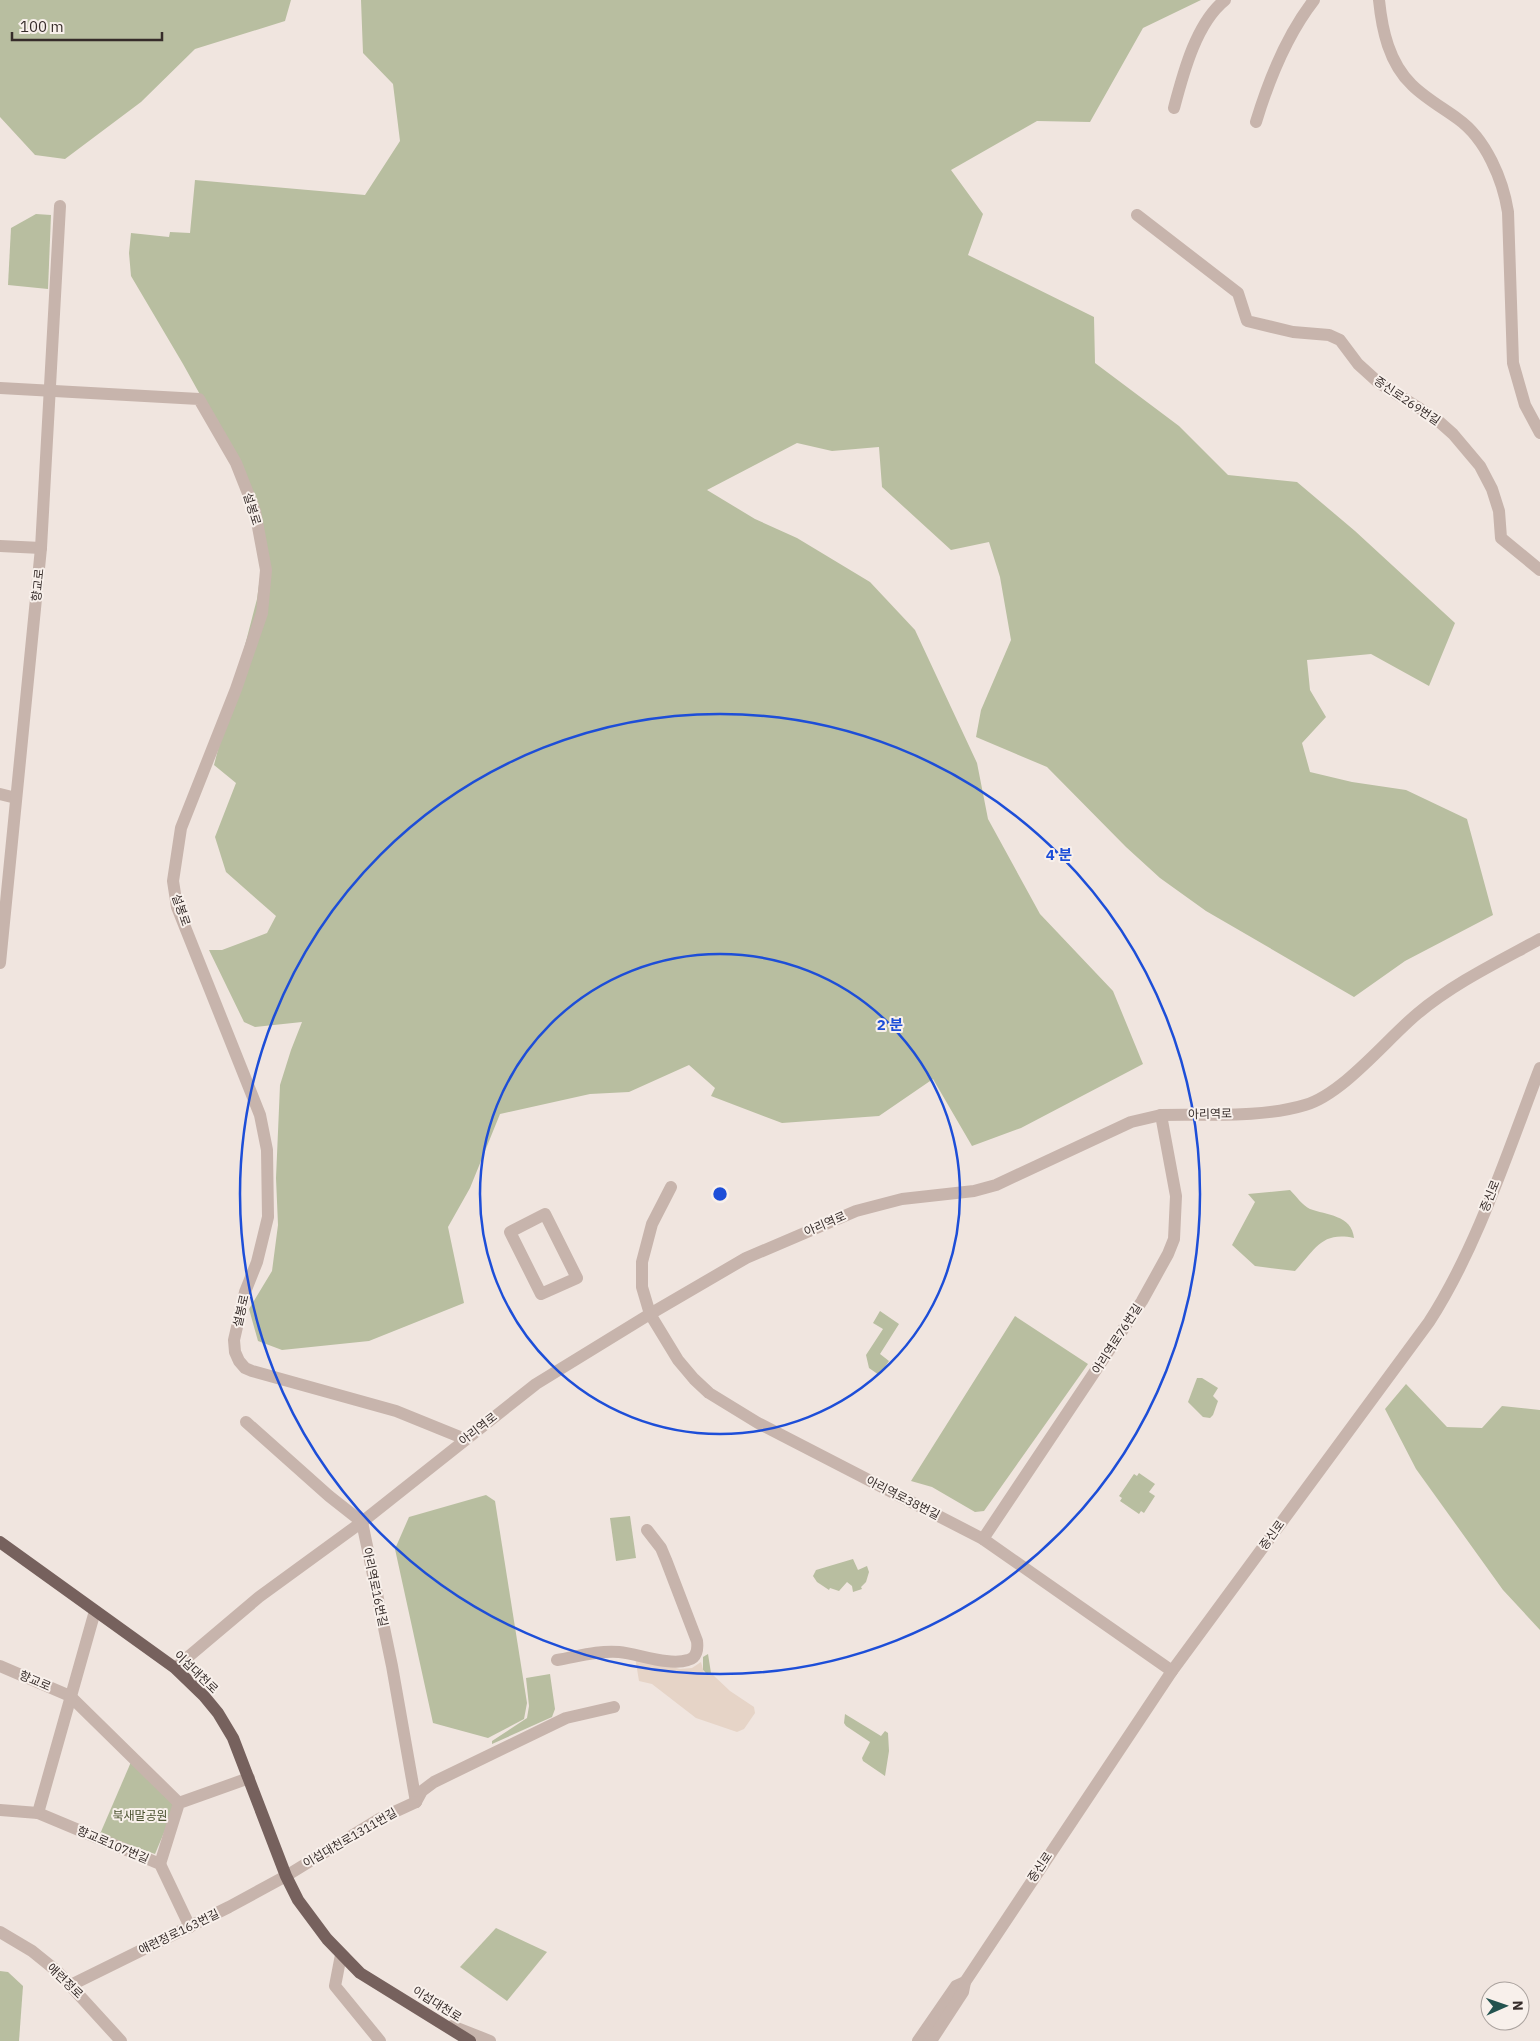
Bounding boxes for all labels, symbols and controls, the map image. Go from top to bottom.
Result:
scale bar [12,10,162,42]
text: 100 m [20,17,64,36]
street label: 증신로269번길 [1371,373,1443,428]
street label: 설봉로 [240,491,264,527]
street label: 향교로 [28,568,47,602]
text: 4 분 [1046,845,1072,864]
street label: 설봉로 [169,892,194,928]
text: 2 분 [877,1015,903,1034]
street label: 아리역로 [1188,1106,1232,1121]
street label: 증신로 [1476,1178,1503,1214]
centre of rings [711,1185,729,1203]
street label: 아리역로 [802,1208,848,1239]
street label: 설봉로 [229,1293,252,1329]
street label: 아리역로76번길 [1088,1301,1145,1377]
street label: 아리역로 [456,1409,500,1448]
street label: 아리역로38번길 [864,1473,943,1523]
street label: 증신로 [1256,1517,1287,1553]
street label: 아리역로16번길 [360,1546,391,1628]
street label: 이섭대천로 [171,1647,221,1696]
street label: 향교로 [17,1667,53,1694]
street label: 이섭대천로1311번길 [300,1805,399,1871]
park label: 북새말공원 [112,1808,168,1823]
street label: 향교로107번길 [75,1823,151,1866]
street label: 증신로 [1024,1849,1055,1885]
street label: 애련정로163번길 [136,1906,222,1958]
street label: 애련정로 [44,1960,86,2001]
north arrow [1480,1981,1530,2031]
street label: 이섭대천로 [410,1983,465,2025]
text: N [1509,2000,1527,2011]

